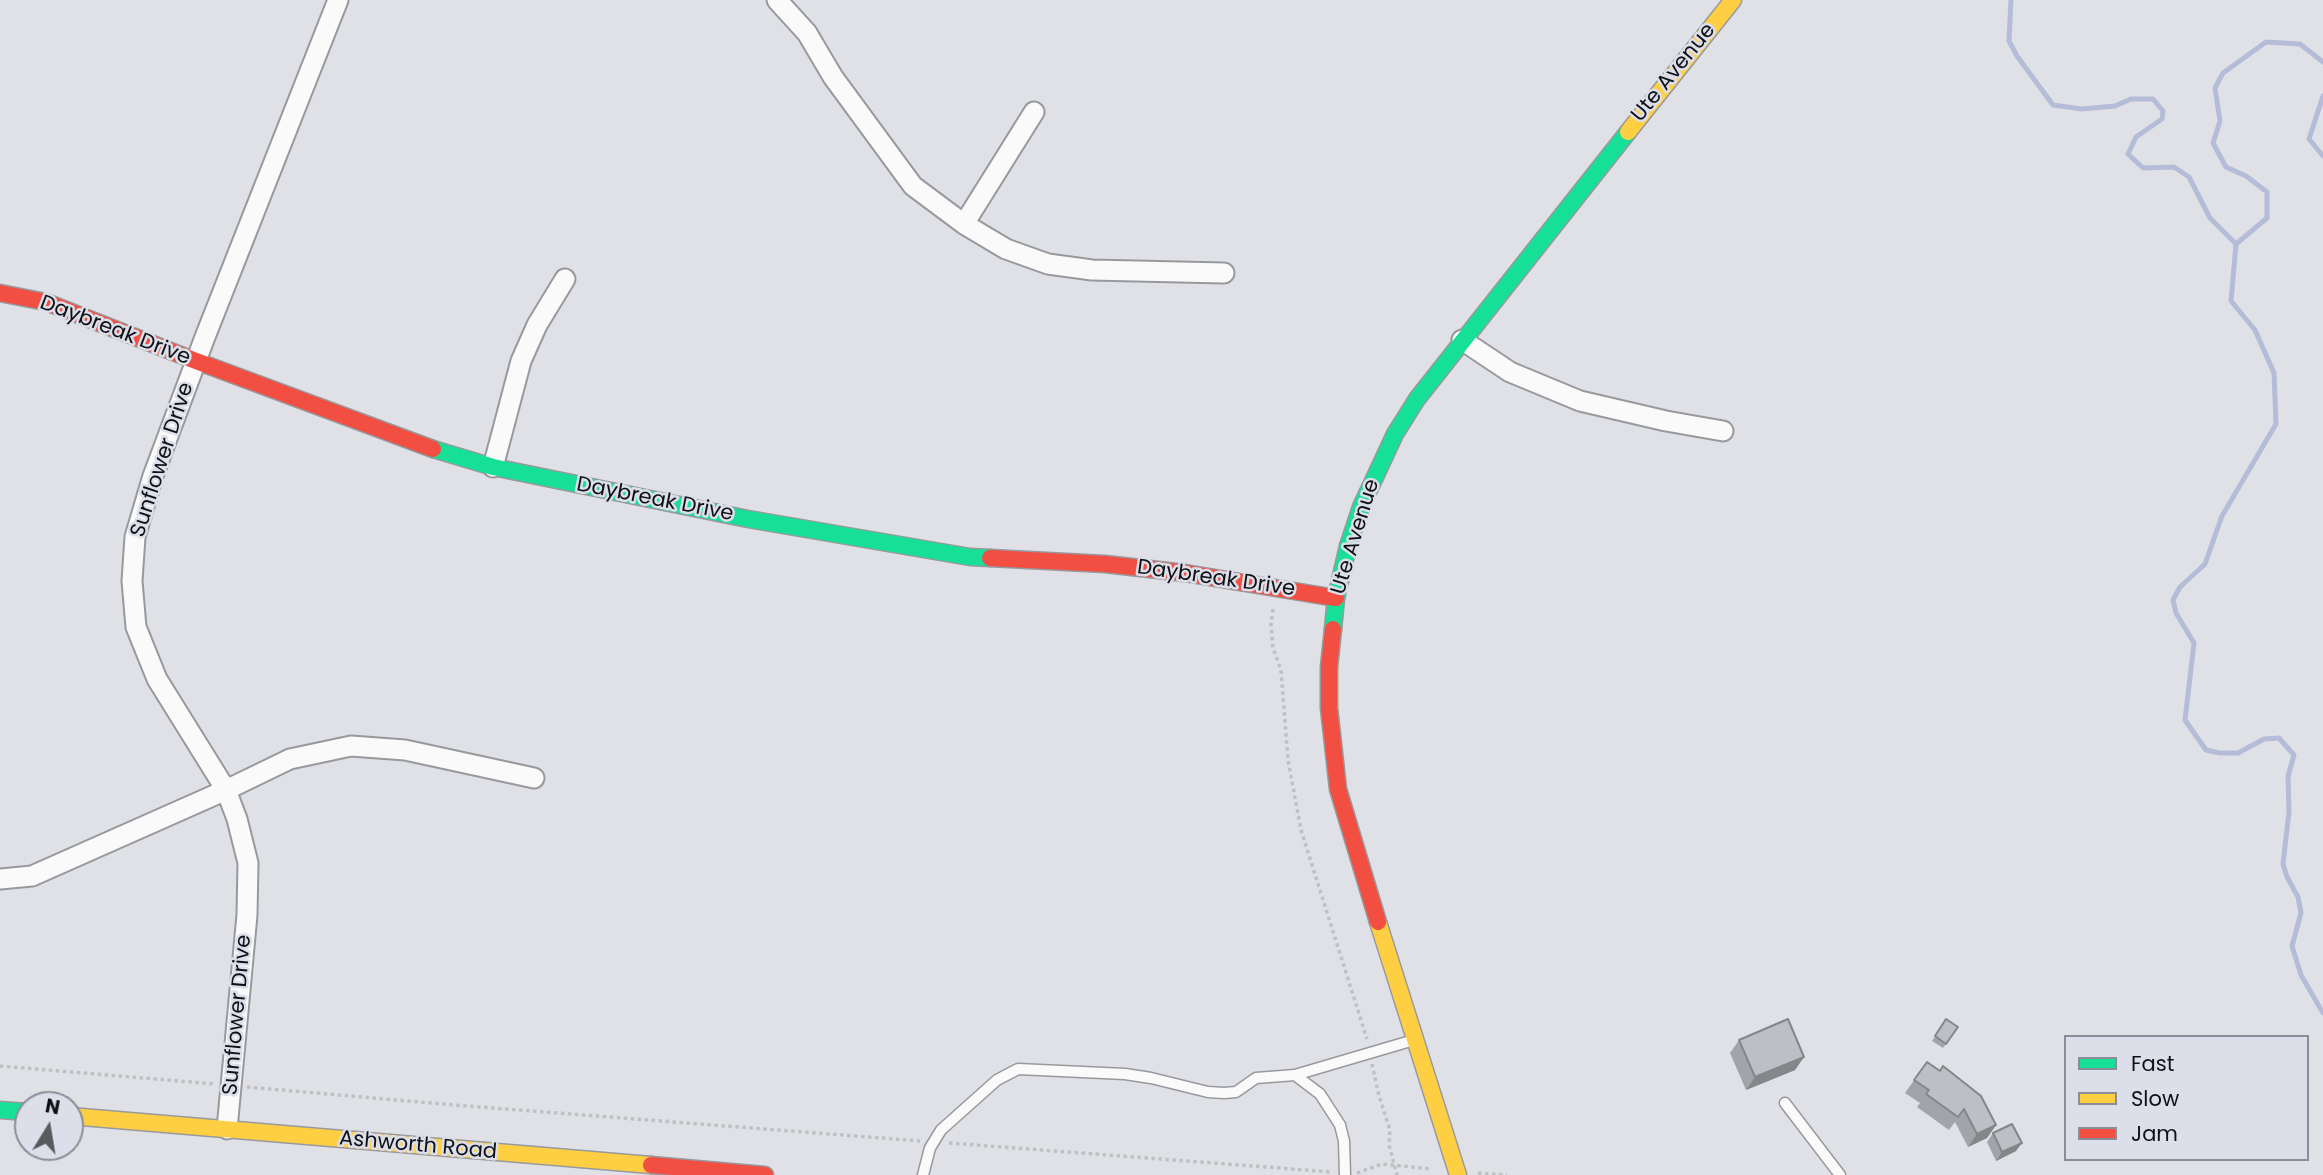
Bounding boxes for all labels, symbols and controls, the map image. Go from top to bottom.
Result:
street label: Ute Avenue [1627,19,1721,127]
street label: Daybreak Drive [36,291,194,371]
street label: Sunflower Drive [126,380,200,540]
street label: Daybreak Drive [574,472,736,528]
street label: Ute Avenue [1327,476,1385,598]
street label: Daybreak Drive [1135,555,1297,603]
street label: Sunflower Drive [218,934,258,1096]
legend [2064,1035,2309,1161]
text: Fast [2131,1049,2174,1078]
text: Slow [2131,1084,2179,1113]
north arrow [14,1091,84,1161]
text: N [43,1092,62,1121]
text: Jam [2131,1119,2178,1148]
street label: Ashworth Road [338,1127,498,1165]

